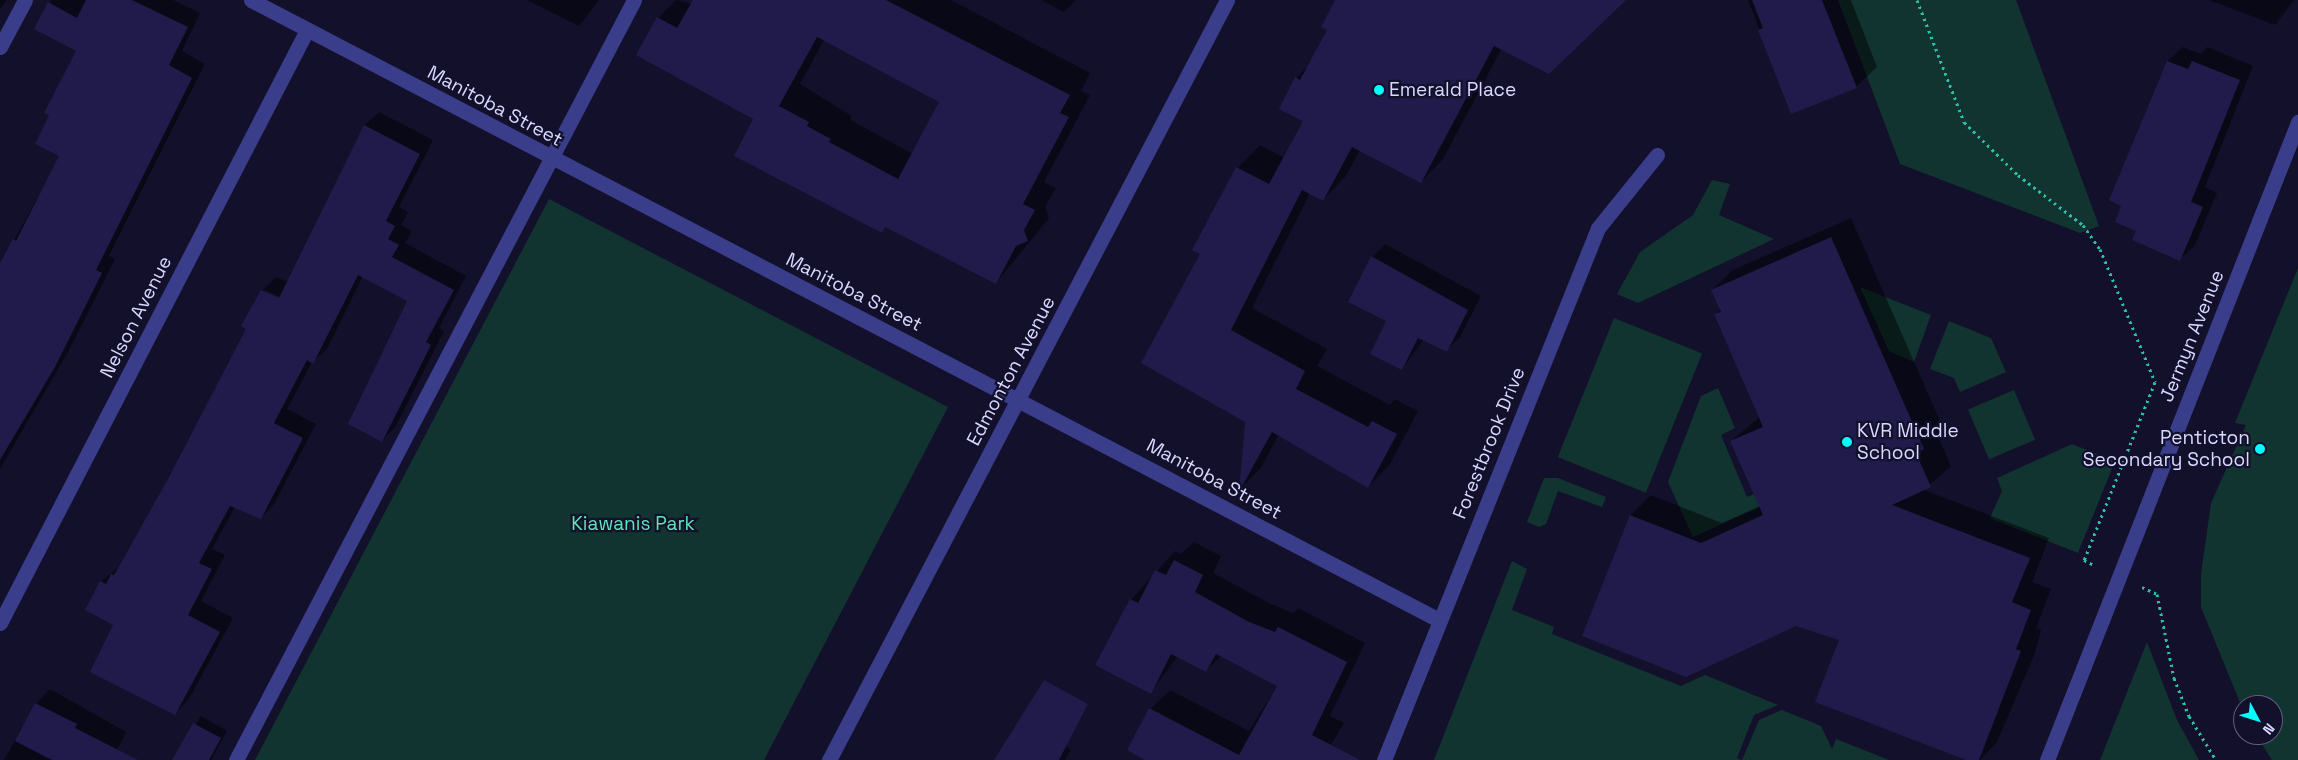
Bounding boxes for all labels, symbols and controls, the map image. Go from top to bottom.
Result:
street label: Manitoba Street [423,61,567,151]
place label: Emerald Place [1389,79,1516,101]
marker: Emerald Place [1373,84,1385,96]
street label: Manitoba Street [782,248,926,336]
street label: Nelson Avenue [95,252,177,382]
street label: Jermyn Avenue [2155,267,2229,405]
street label: Edmonton Avenue [962,292,1060,450]
street label: Forestbrook Drive [1448,364,1530,522]
place label: KVR Middle School [1857,420,1959,464]
place label: Penticton Secondary School [2083,427,2250,471]
street label: Manitoba Street [1142,434,1286,524]
marker: KVR Middle School [1841,436,1853,448]
marker: Penticton Secondary School [2254,443,2266,455]
park label: Kiawanis Park [571,513,695,535]
north arrow [2233,695,2283,745]
text: N [2259,720,2279,738]

